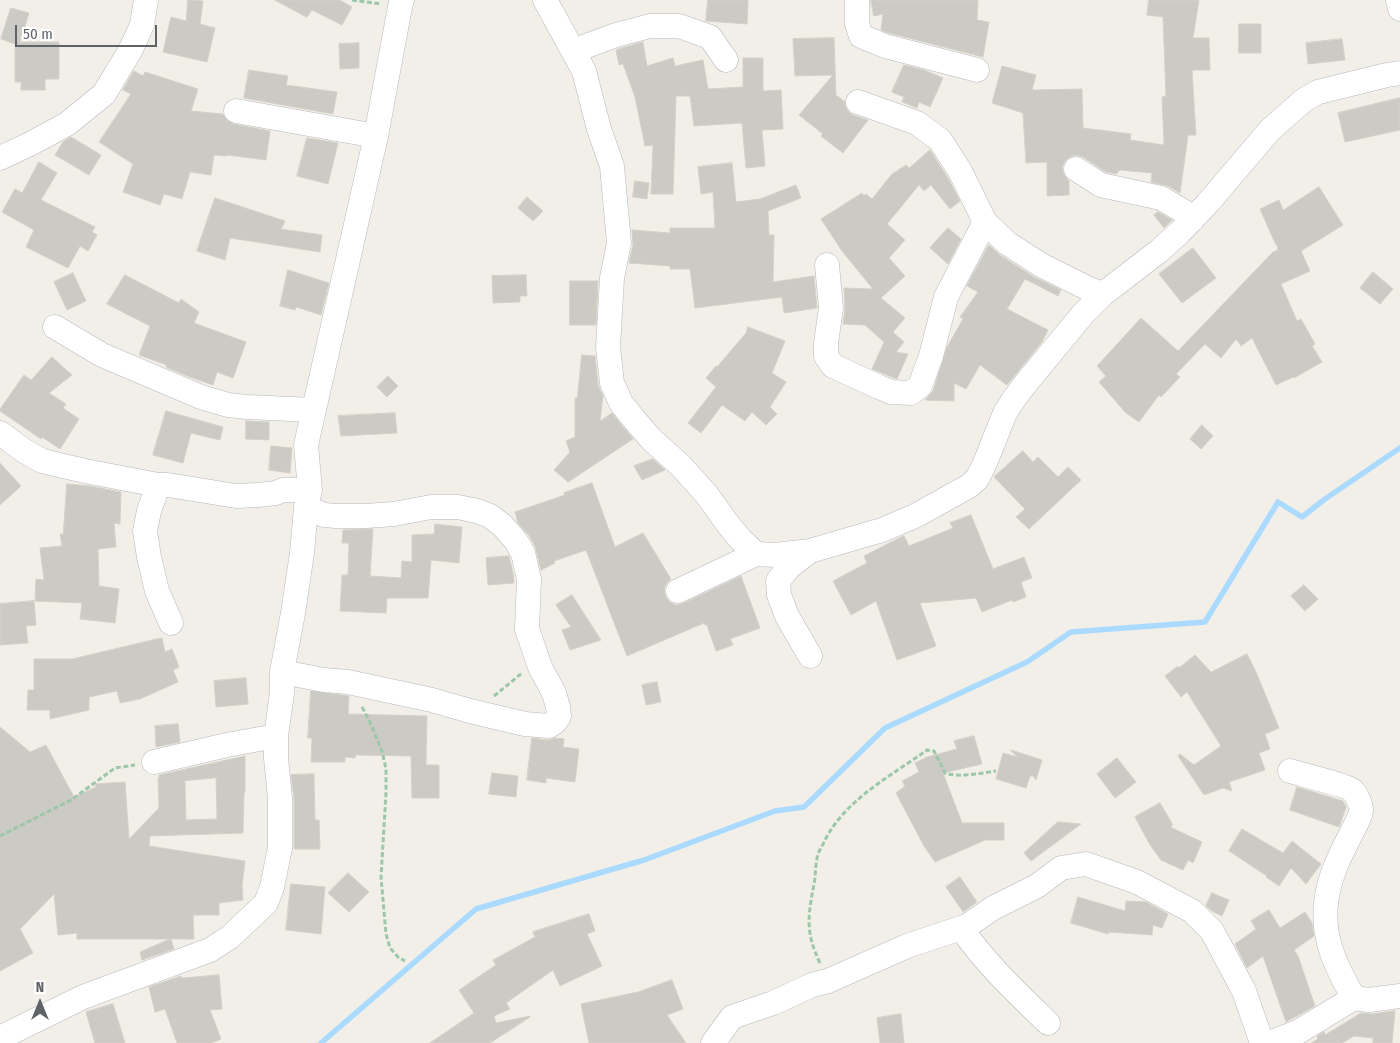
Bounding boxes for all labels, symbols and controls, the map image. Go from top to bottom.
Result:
scale bar [18,15,160,47]
text: 50 m [23,25,53,43]
north arrow [15,978,65,1028]
text: N [36,979,44,996]

